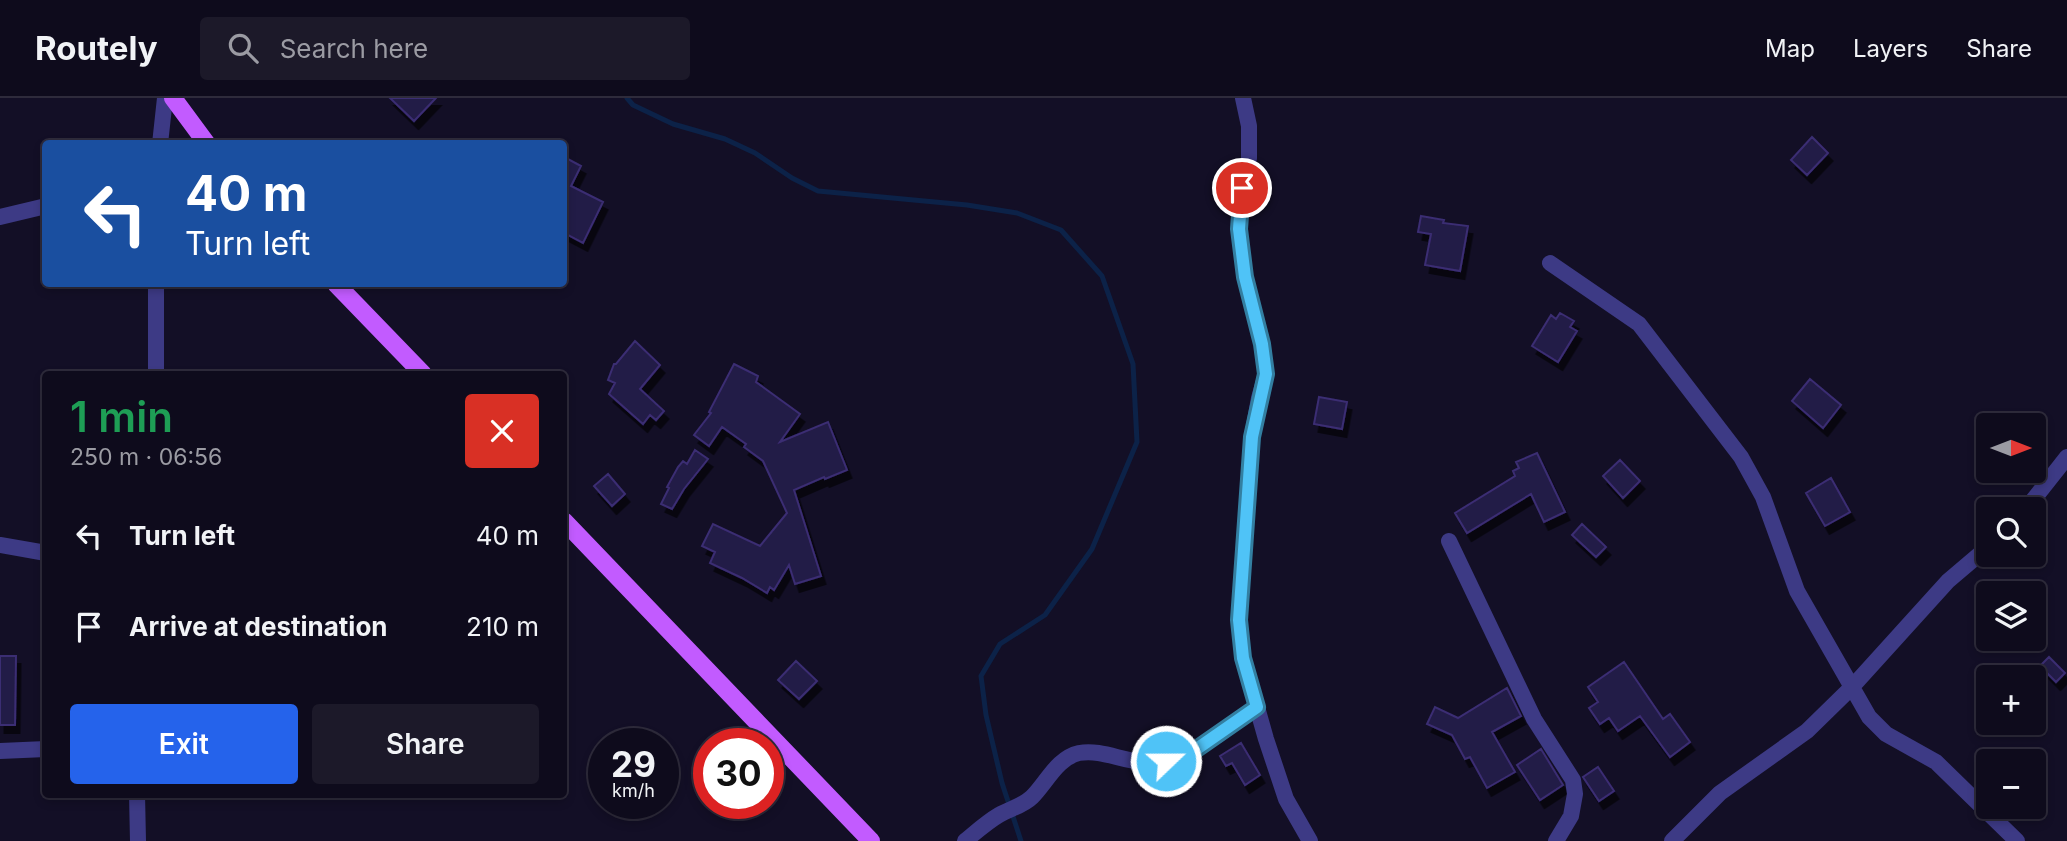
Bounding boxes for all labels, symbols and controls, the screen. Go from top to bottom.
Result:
search box [200,17,690,80]
text: Routely [35,28,158,68]
icon: search [224,29,262,67]
text: Search here [280,33,428,64]
text: Map [1765,34,1815,63]
text: Layers [1853,34,1928,63]
text: Share [1966,34,2032,63]
pin [1212,158,1272,218]
text: 40 m [185,164,308,223]
icon: left [70,168,161,259]
icon: arrive [1223,169,1261,207]
text: Turn left [185,224,310,263]
text: 1 min [70,391,173,442]
button: close [465,394,539,468]
north arrow [1976,413,2046,483]
map controls [1976,413,2046,819]
text: 250 m · 06:56 [70,443,222,471]
button: search [1976,497,2046,567]
icon: left [70,517,108,555]
text: Turn left [129,520,235,551]
text: 40 m [476,520,539,551]
button: layers [1976,581,2046,651]
icon: arrive [70,608,108,646]
text: Arrive at destination [129,611,388,642]
text: 210 m [466,611,539,642]
button: + [1976,665,2046,735]
button: Exit [70,704,298,784]
button: Share [312,704,539,784]
position arrow [1129,724,1203,798]
speed limit sign: 30 [693,728,784,819]
text: 29 [611,743,656,785]
button: − [1976,749,2046,819]
text: km/h [612,780,655,801]

